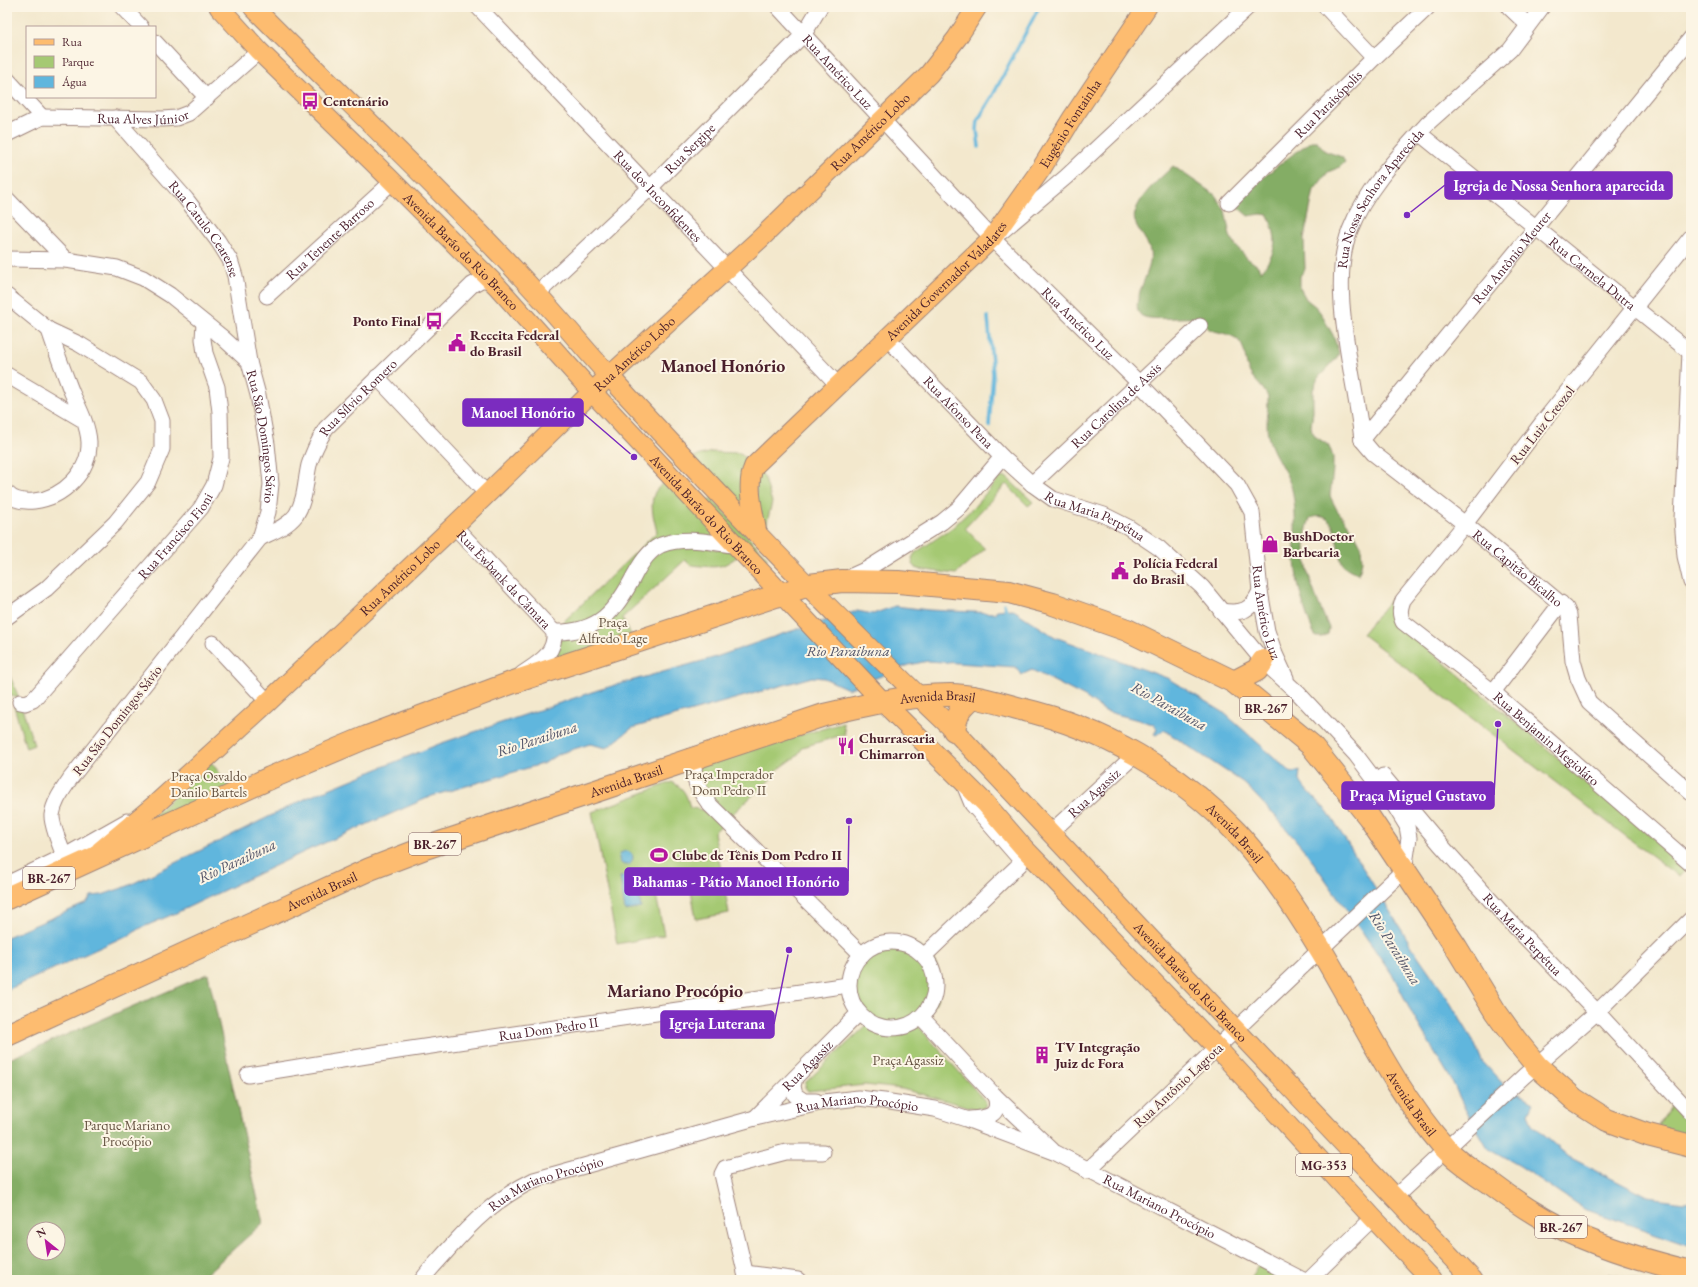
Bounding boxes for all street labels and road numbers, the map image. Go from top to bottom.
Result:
street label: Rua Américo Luz [799,30,878,113]
street label: Rua Paraisópolis [1290,66,1366,142]
street label: Eugênio Fontainha [1035,75,1105,171]
street label: Rua Américo Lobo [826,89,914,175]
street label: Rua Alves Júnior [97,105,192,128]
street label: Rua Sergipe [660,119,719,178]
street label: Rua Nossa Senhora Aparecida [1333,124,1428,269]
street label: Rua dos Inconfidentes [610,146,706,246]
street label: Rua Catulo Cearense [165,176,244,280]
street label: Avenida Barão do Rio Branco [399,188,523,314]
street label: Rua Tenente Barroso [282,194,378,284]
street label: Rua Antônio Meurer [1468,207,1555,308]
street label: Avenida Governador Valadares [881,217,1011,345]
street label: Rua Carmela Dutra [1545,233,1640,314]
street label: Rua Américo Luz [1038,283,1119,364]
street label: Rua Américo Lobo [589,312,679,395]
street label: Rua Sílvio Romero [314,355,401,439]
street label: Rua Carolina de Assis [1067,358,1165,452]
street label: Rua São Domingos Sávio [242,368,280,504]
street label: Rua Afonso Pena [920,372,998,452]
street label: Rua Luiz Creozol [1506,382,1579,468]
street label: Avenida Barão do Rio Branco [645,450,768,578]
street label: Rua Maria Perpétua [1041,487,1149,545]
street label: Rua Francisco Fioni [134,489,217,583]
street label: Rua Capitão Bicalho [1469,525,1567,611]
street label: Rua Ewbank da Câmara [453,526,556,633]
street label: Rua Américo Lobo [356,535,444,620]
street label: Rua Américo Luz [1248,564,1286,663]
street label: Rua São Domingos Sávio [68,661,166,779]
street label: Avenida Brasil [897,686,978,708]
street label: Rua Benjamin Megioláro [1490,687,1603,790]
road number: BR-267 [1240,697,1292,719]
street label: Avenida Brasil [586,760,666,802]
street label: Rua Agassiz [1064,764,1124,821]
street label: Avenida Brasil [1202,798,1268,867]
road number: BR-267 [409,833,461,855]
road number: BR-267 [23,867,75,889]
street label: Avenida Brasil [282,867,361,916]
street label: Rua Maria Perpétua [1479,889,1566,980]
street label: Avenida Barão do Rio Branco [1129,917,1252,1046]
street label: Rua Dom Pedro II [497,1013,600,1045]
street label: Rua Agassiz [778,1036,837,1095]
street label: Rua Antônio Lagrota [1129,1039,1227,1131]
street label: Avenida Brasil [1382,1066,1441,1141]
street label: Rua Mariano Procópio [794,1089,920,1117]
street label: Rua Mariano Procópio [484,1152,605,1215]
road number: MG-353 [1296,1154,1352,1176]
street label: Rua Mariano Procópio [1100,1170,1219,1243]
road number: BR-267 [1535,1216,1587,1238]

